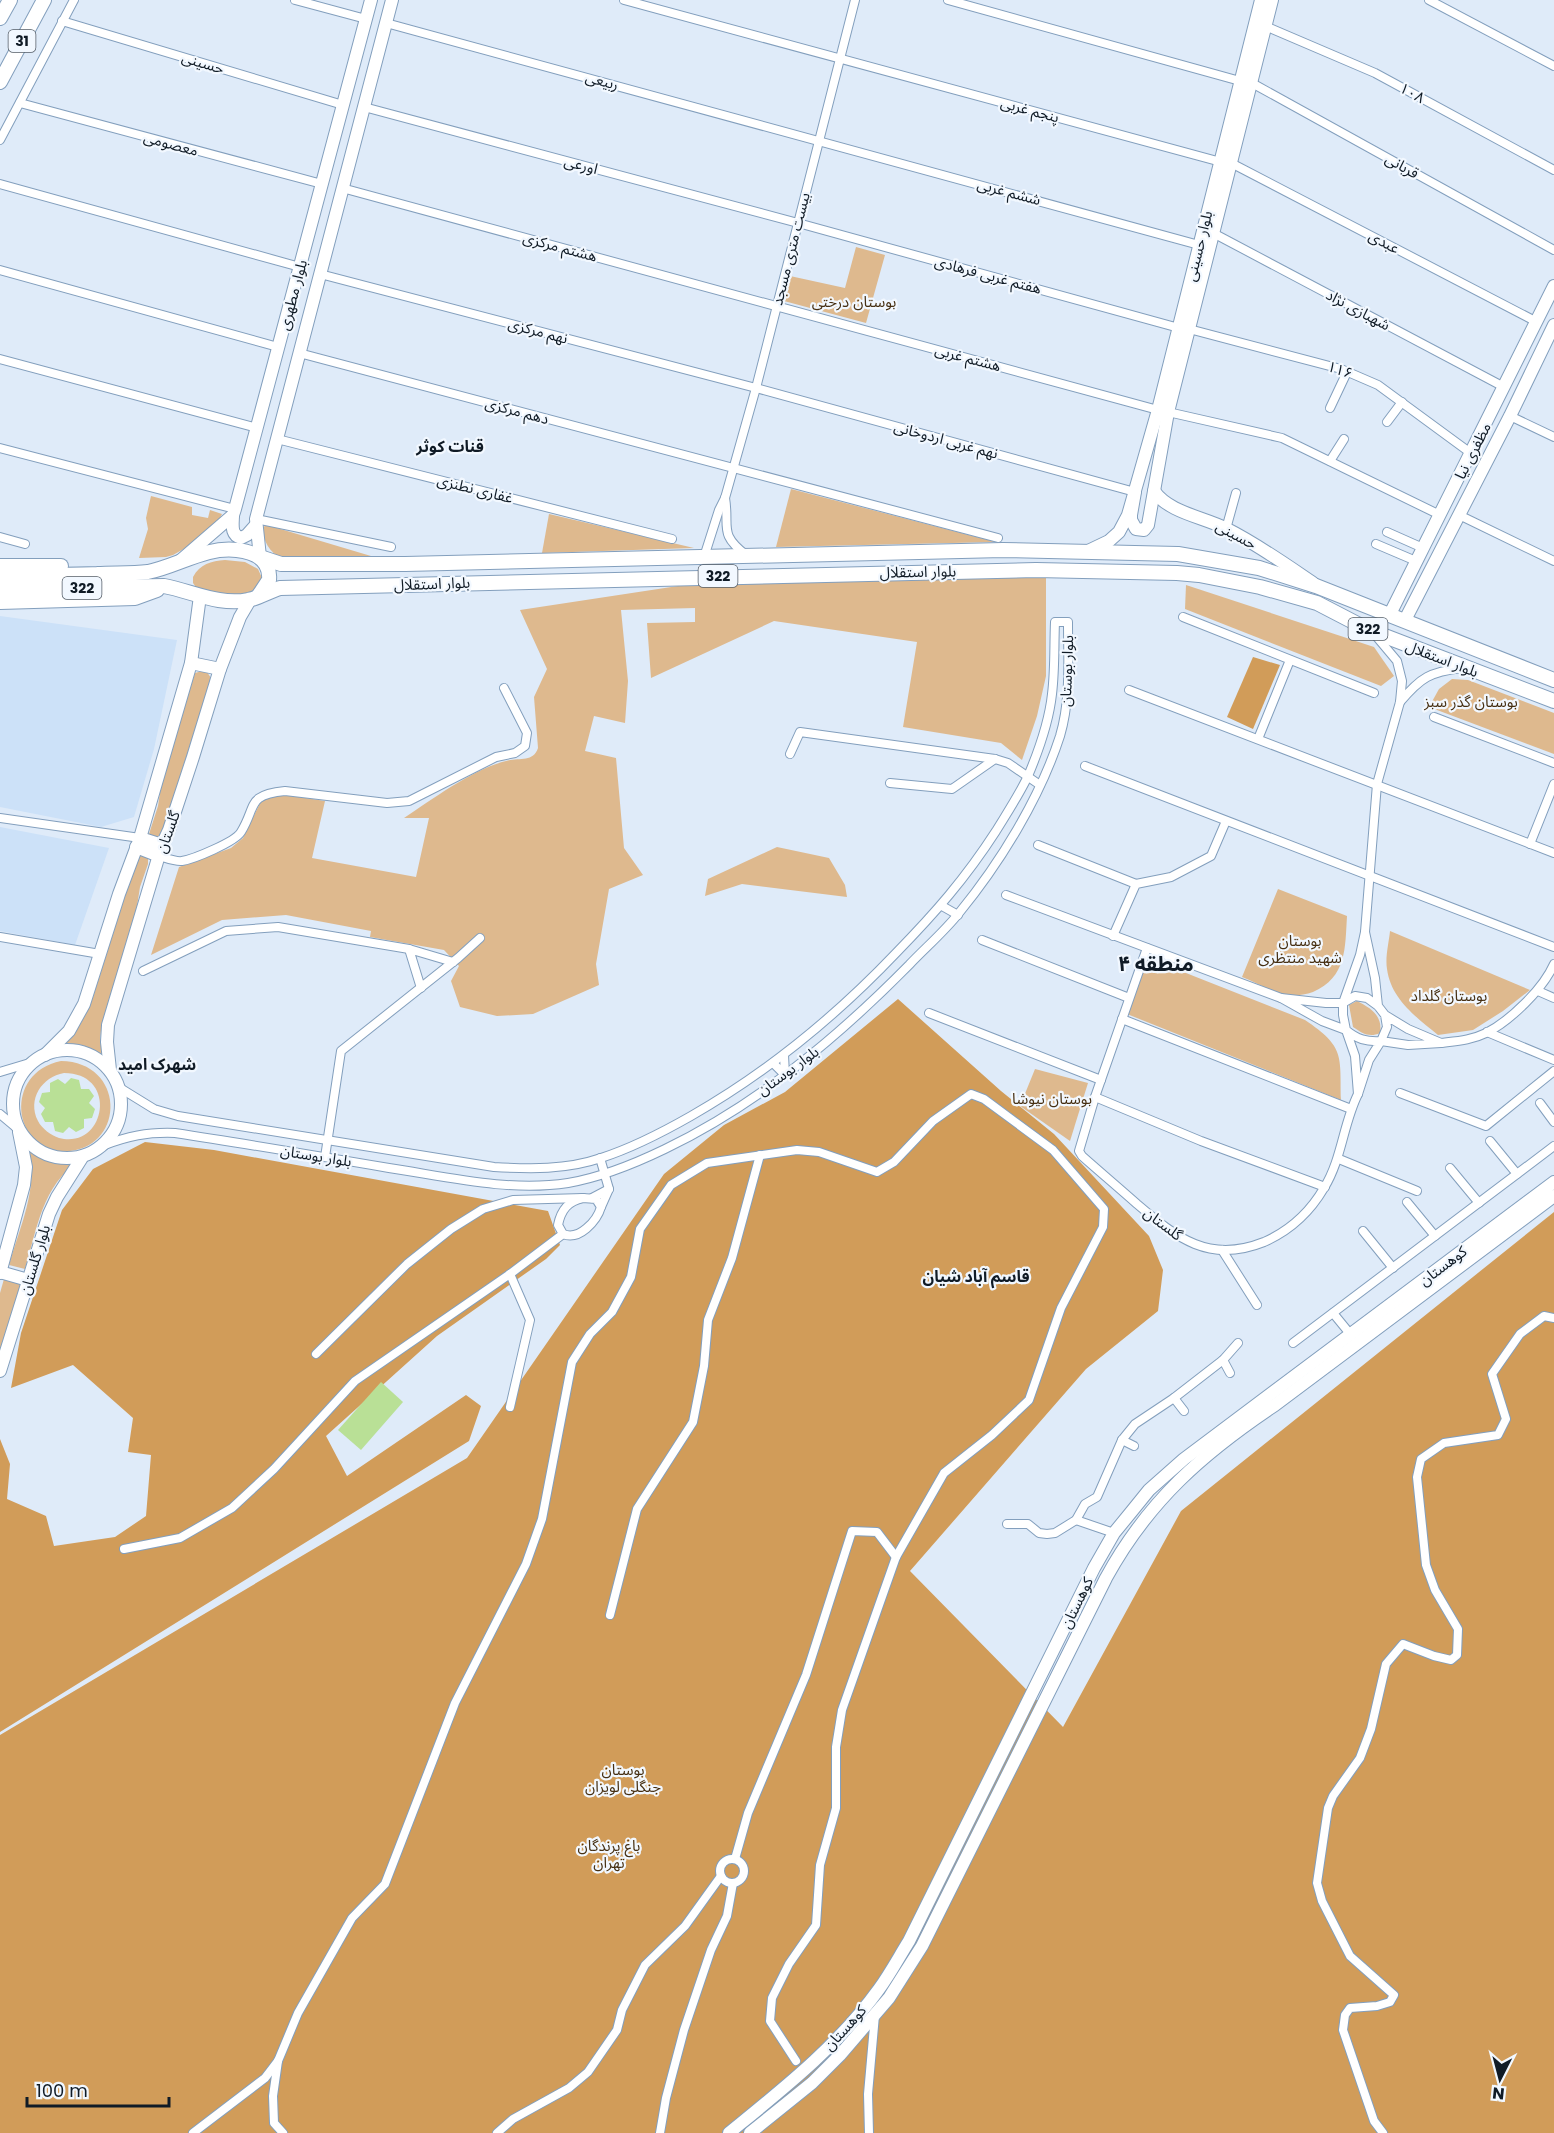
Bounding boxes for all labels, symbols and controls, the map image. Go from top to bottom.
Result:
road number: 31 [8,30,36,52]
street label: حسینی [179,46,227,79]
street label: ربیعی [583,66,621,95]
street label: ۱۰۸ [1396,77,1429,108]
street label: پنجم غربی [998,92,1062,128]
street label: معصومی [141,126,201,161]
street label: قربانی [1382,148,1423,184]
street label: اورعی [562,150,600,179]
street label: ششم غربی [975,173,1043,211]
street label: بیست متری مسجد [766,190,815,308]
street label: بلوار حسینی [1180,208,1217,283]
street label: عبدی [1365,225,1404,259]
street label: هشتم مرکزی [520,227,600,267]
street label: هفتم غربی فرهادی [932,250,1044,300]
street label: بلوار مطهری [273,257,312,332]
street label: شهبازی نژاد [1322,284,1394,335]
park label: بوستان درختی [812,291,896,312]
street label: نهم مرکزی [506,313,570,349]
street label: هشتم غربی [933,339,1003,377]
street label: ۱۱۶ [1325,355,1356,384]
street label: دهم مرکزی [483,392,551,430]
street label: نهم غربی اردوخانی [891,416,1001,464]
street label: مظفری نیا [1449,419,1496,483]
district label: قنات کوثر [415,435,484,458]
street label: غفاری نطنزی [435,469,516,508]
street label: حسینی [1212,515,1260,554]
street label: بلوار استقلال [880,560,956,583]
road number: 322 [698,565,738,587]
street label: بلوار استقلال [393,572,471,595]
road number: 322 [62,577,101,599]
road number: 322 [1348,618,1388,640]
street label: بلوار بوستان [1055,635,1078,707]
street label: بلوار استقلال [1403,635,1482,682]
park label: بوستان گذر سبز [1423,691,1518,712]
street label: گلستان [150,807,185,856]
park label: بوستان شهید منتظری [1258,930,1342,968]
district label: منطقه ۴ [1118,949,1194,978]
park label: بوستان گلداد [1411,985,1487,1006]
street label: بلوار بوستان [752,1041,823,1100]
district label: شهرک امید [118,1053,196,1076]
park label: بوستان نیوشا [1012,1088,1092,1109]
street label: بلوار بوستان [279,1140,353,1171]
street label: گلستان [1140,1202,1188,1246]
street label: بلوار گلستان [14,1222,55,1298]
street label: کوهستان [1414,1240,1472,1290]
district label: قاسم آباد شیان [922,1265,1030,1289]
street label: کوهستان [1055,1573,1098,1632]
park label: بوستان جنگلی لویزان [585,1759,661,1797]
park label: باغ پرندگان تهران [578,1835,640,1873]
street label: کوهستان [818,2000,871,2055]
north arrow [1470,2049,1530,2109]
scale bar [27,2070,170,2108]
text: 100 m [36,2078,88,2103]
text: N [1491,2081,1506,2105]

